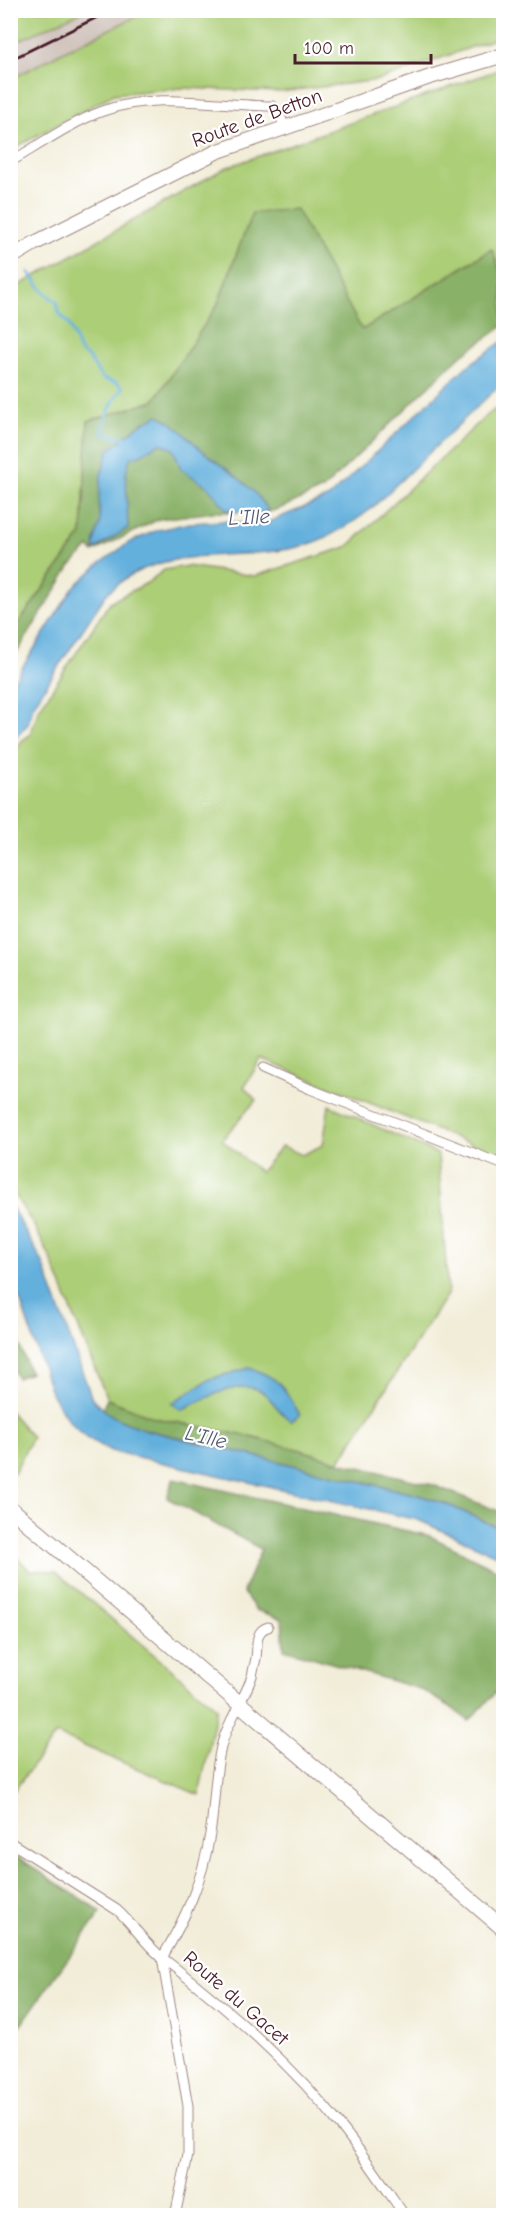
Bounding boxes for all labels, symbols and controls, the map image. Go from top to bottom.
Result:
scale bar [295,27,432,65]
text: 100 m [304,38,354,59]
street label: Route de Betton [189,84,325,152]
water label: L'Ille [227,504,271,530]
water label: L'Ille [183,1421,230,1454]
street label: Route du Gacet [179,1946,294,2051]

